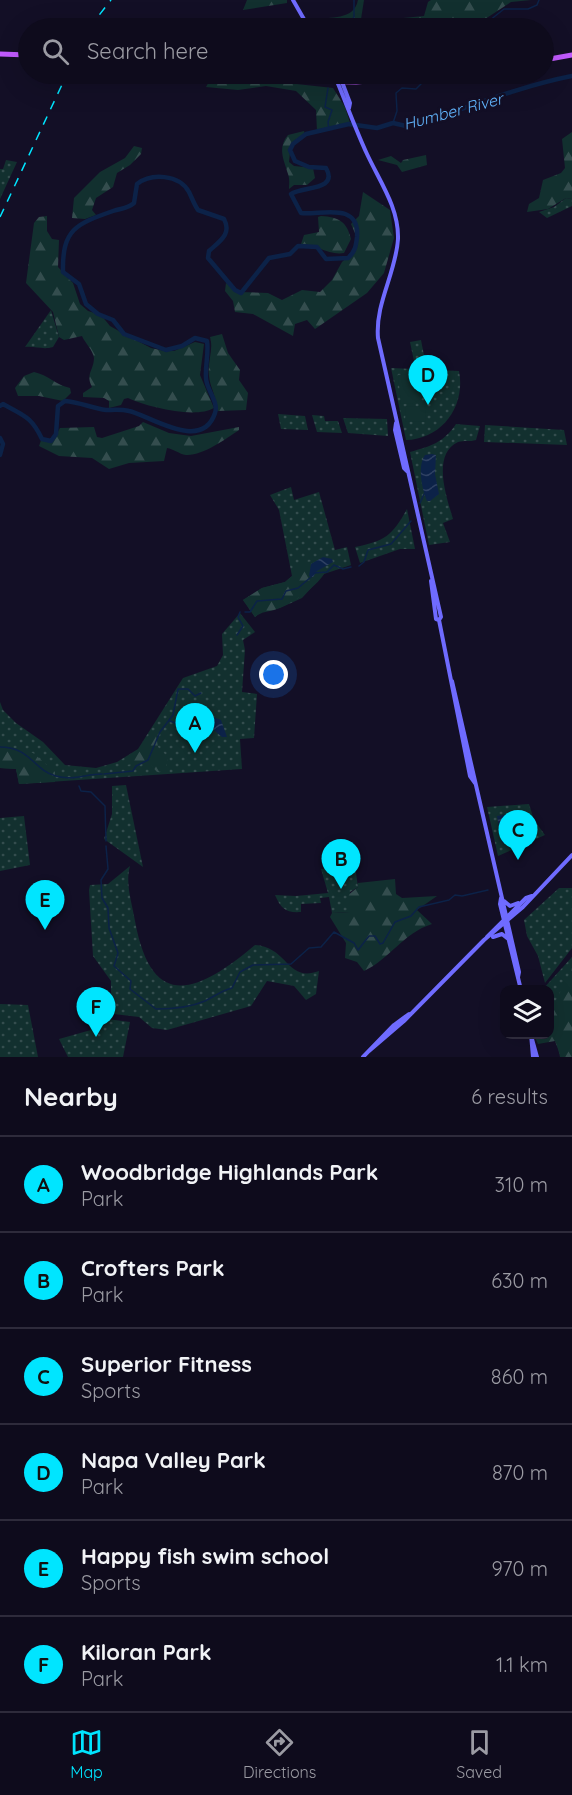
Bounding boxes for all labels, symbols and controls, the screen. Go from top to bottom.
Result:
search box [18,18,554,84]
icon: search [39,35,72,68]
text: Search here [87,37,208,65]
water label: Humber River [401,88,507,134]
pin: D [408,356,448,405]
your location [259,660,288,689]
pin: A [176,704,214,753]
pin: C [498,810,538,860]
pin: B [322,840,360,889]
pin: E [26,880,64,930]
map controls [500,985,554,1039]
button: layers [500,985,554,1039]
pin: F [76,988,116,1037]
text: Nearby [24,1080,118,1113]
text: 6 results [471,1084,548,1109]
text: Woodbridge Highlands Park [81,1158,378,1186]
text: A [37,1172,50,1197]
text: 310 m [495,1172,548,1197]
text: Park [81,1186,123,1211]
text: Crofters Park [81,1254,225,1282]
text: B [37,1268,50,1293]
text: 630 m [491,1268,548,1293]
text: Park [81,1282,123,1307]
text: Superior Fitness [81,1350,252,1378]
text: C [37,1364,50,1389]
text: 860 m [491,1364,548,1389]
text: Sports [81,1378,141,1403]
text: Napa Valley Park [81,1446,266,1474]
text: D [36,1460,51,1485]
text: 870 m [492,1460,548,1485]
text: Park [81,1474,123,1499]
text: Happy fish swim school [81,1542,329,1570]
text: E [38,1556,49,1581]
text: 970 m [492,1556,548,1581]
text: Sports [81,1570,141,1595]
text: Kiloran Park [81,1638,211,1666]
text: F [38,1652,49,1677]
text: 1.1 km [496,1652,548,1677]
text: Park [81,1666,123,1691]
tab: Map [70,1726,103,1782]
tab: Directions [243,1726,316,1782]
tab: Saved [456,1726,502,1782]

